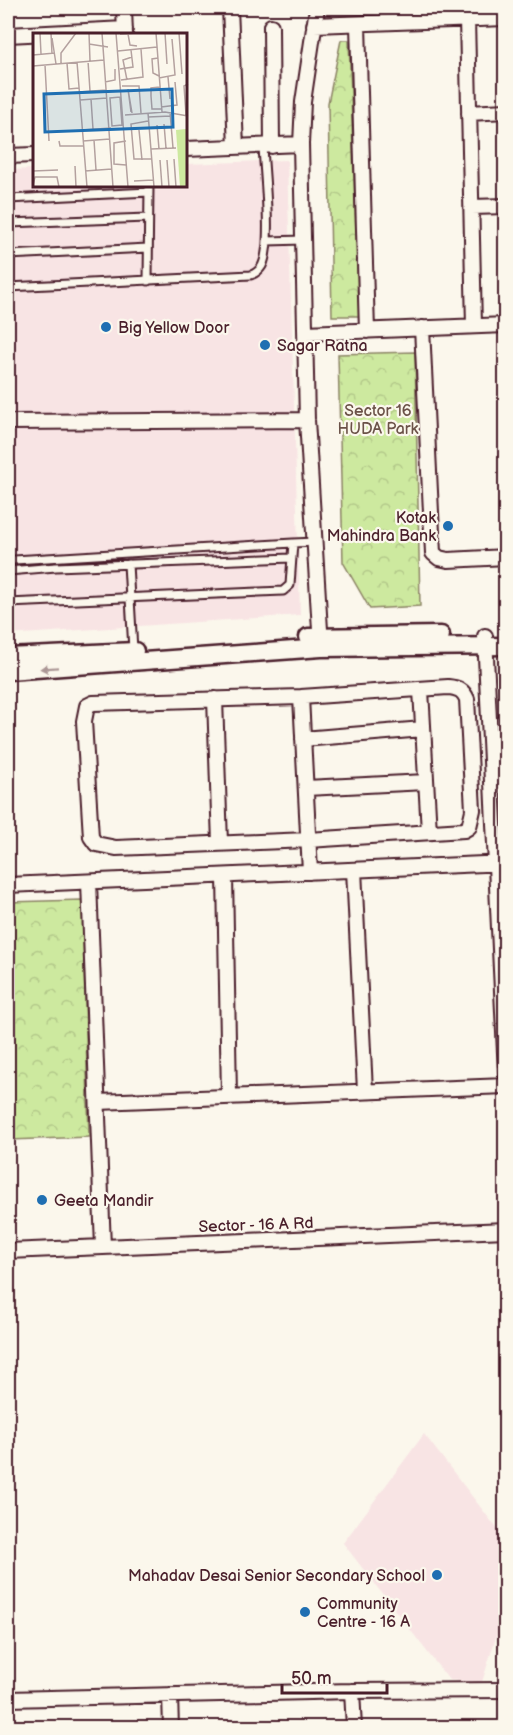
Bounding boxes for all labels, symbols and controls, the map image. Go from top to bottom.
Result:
inset map [33,33,188,188]
place label: Big Yellow Door [118,319,229,338]
marker: Big Yellow Door [99,320,113,334]
place label: Sagar Ratna [277,337,368,356]
marker: Sagar Ratna [258,338,272,352]
park label: Sector 16 HUDA Park [338,402,419,439]
place label: Kotak Mahindra Bank [327,509,436,546]
marker: Kotak Mahindra Bank [441,519,455,533]
one-way arrow [39,663,58,673]
place label: Geeta Mandir [54,1192,154,1211]
marker: Geeta Mandir [35,1193,49,1207]
street label: Sector - 16 A Rd [198,1214,314,1237]
place label: Mahadav Desai Senior Secondary School [128,1567,425,1586]
marker: Mahadav Desai Senior Secondary School [430,1568,444,1582]
place label: Community Centre - 16 A [317,1595,410,1632]
marker: Community Centre - 16 A [298,1605,312,1619]
scale bar [282,1657,387,1695]
text: 50 m [291,1668,332,1689]

